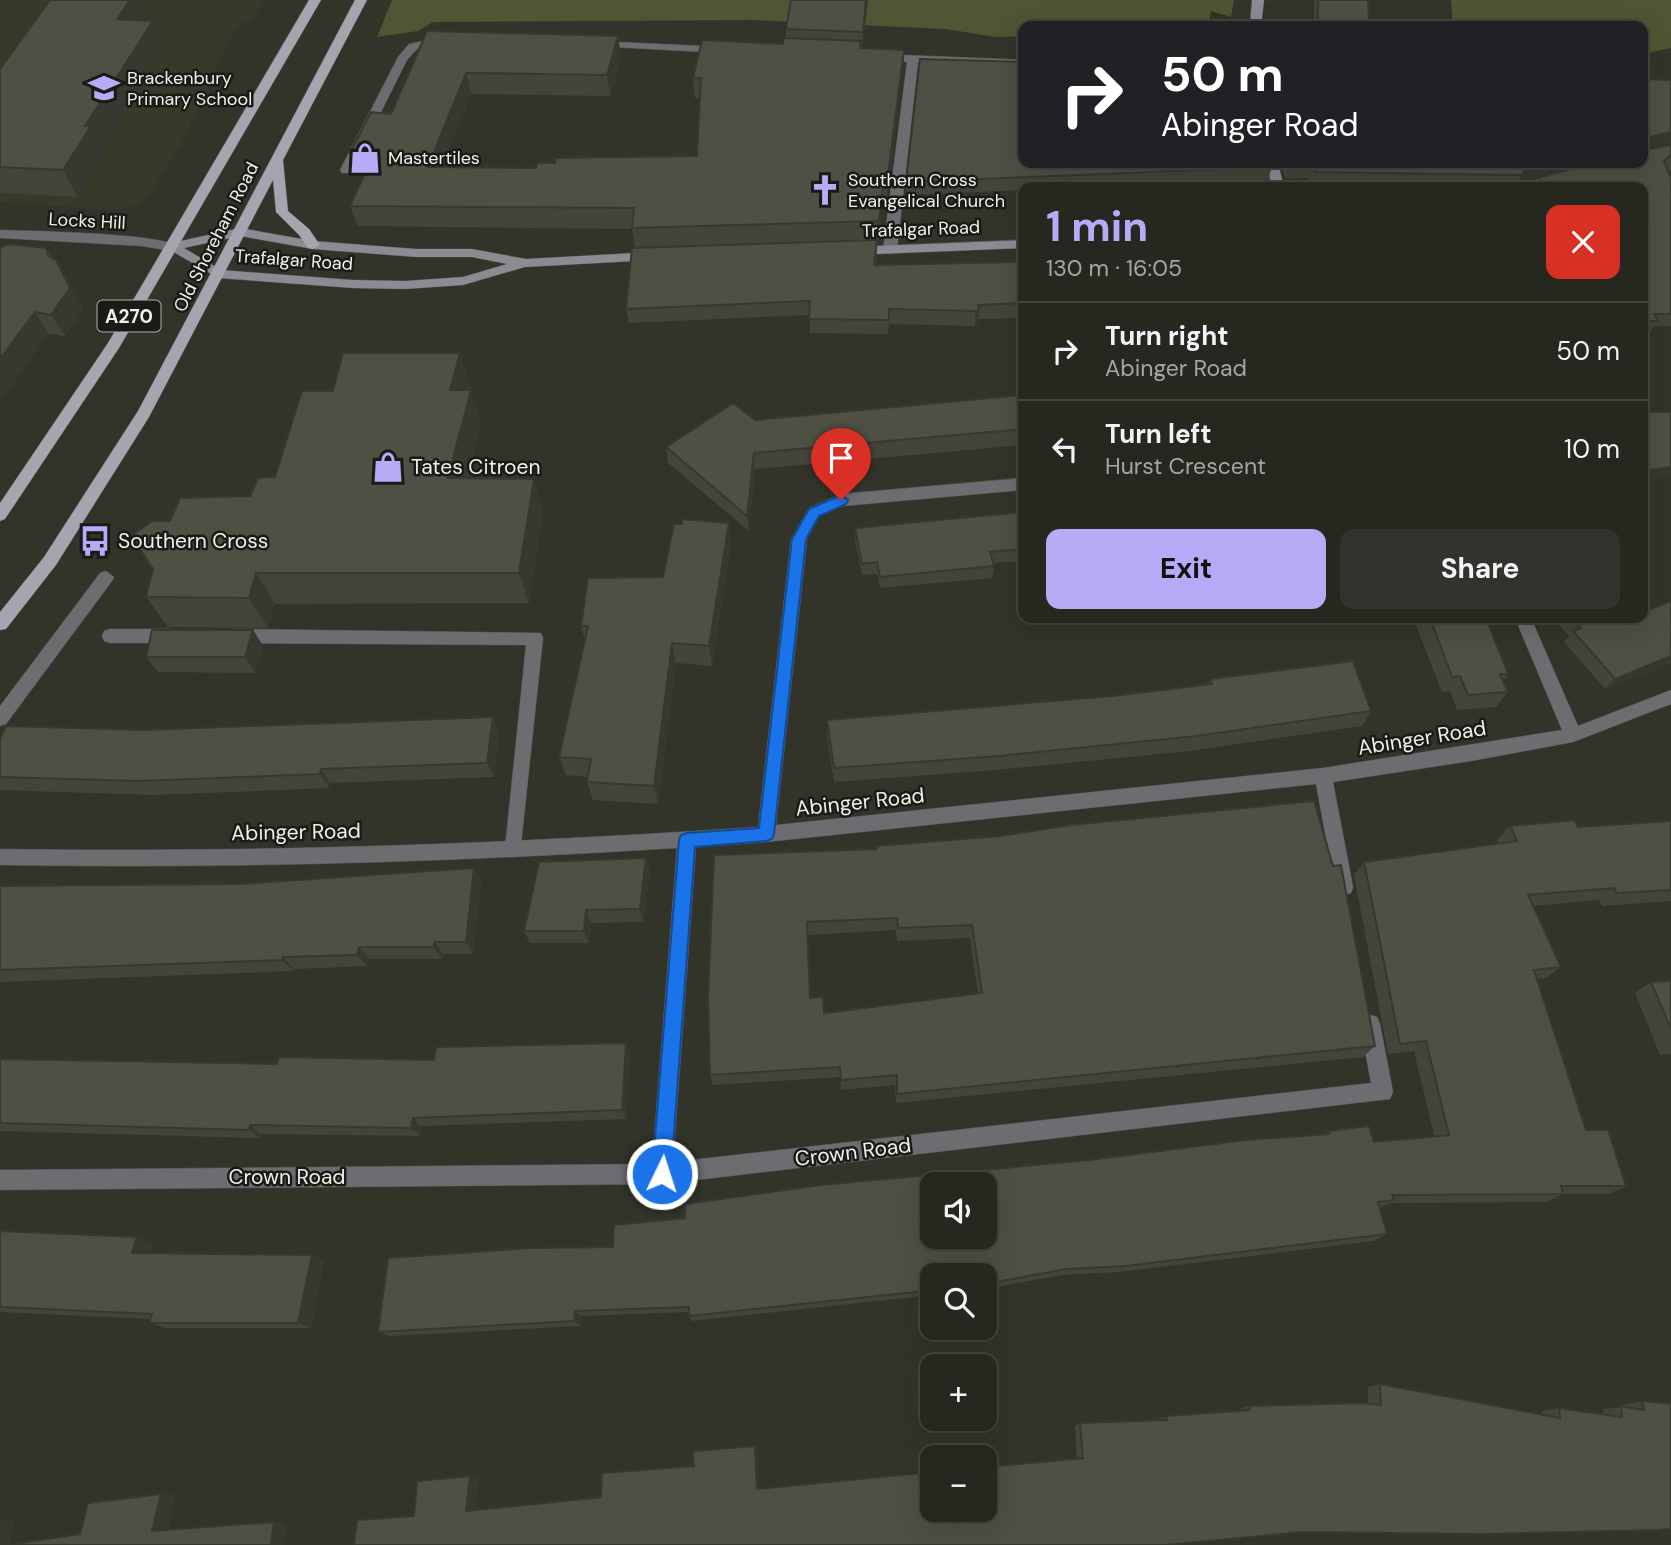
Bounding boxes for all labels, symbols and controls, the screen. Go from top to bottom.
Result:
text: 50 m [1161,42,1284,106]
icon: right [1046,49,1137,140]
place label: Brackenbury Primary School [127,66,252,111]
school or university icon: Brackenbury Primary School [87,71,121,105]
text: Abinger Road [1161,104,1359,146]
shop icon: Mastertiles [348,141,382,175]
place label: Mastertiles [388,146,480,170]
street label: Old Shoreham Road [168,158,264,316]
place label: Southern Cross Evangelical Church [848,168,1005,213]
church icon: Southern Cross Evangelical Church [808,173,842,207]
text: 1 min [1046,199,1148,254]
button: close [1546,205,1620,279]
street label: Locks Hill [48,207,126,235]
street label: Trafalgar Road [861,215,981,243]
street label: Trafalgar Road [234,244,354,276]
text: 130 m · 16:05 [1046,253,1182,283]
road number: A270 [97,300,160,332]
text: Turn right [1105,319,1229,353]
icon: right [1046,332,1084,370]
text: 50 m [1556,334,1620,368]
text: Abinger Road [1105,353,1247,383]
text: Turn left [1105,417,1212,451]
pin [811,428,871,500]
icon: left [1046,430,1084,468]
text: 10 m [1564,432,1620,466]
icon: arrive [822,439,860,477]
shop icon: Tates Citroen [371,450,405,484]
text: Hurst Crescent [1105,451,1266,481]
place label: Tates Citroen [411,453,541,481]
bus stop icon: Southern Cross [78,524,112,558]
place label: Southern Cross [118,527,268,555]
button: Exit [1046,529,1326,609]
button: Share [1340,529,1620,609]
street label: Abinger Road [1356,714,1488,762]
street label: Abinger Road [794,781,926,823]
street label: Abinger Road [231,817,361,847]
street label: Crown Road [793,1131,913,1173]
position arrow [625,1137,699,1211]
street label: Crown Road [228,1163,346,1191]
map controls [920,1172,997,1522]
button: sound [920,1172,997,1249]
button: search [920,1263,997,1340]
button: + [920,1354,997,1431]
button: − [920,1445,997,1522]

